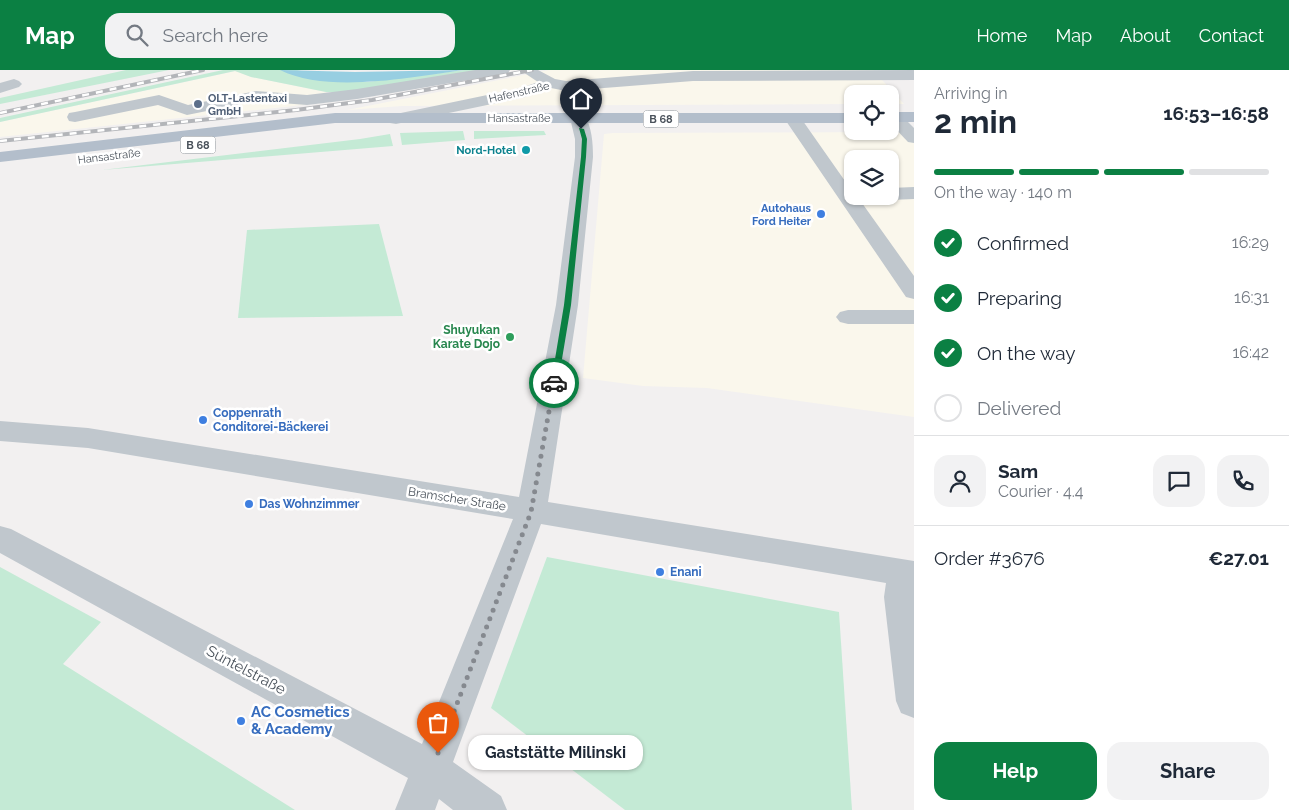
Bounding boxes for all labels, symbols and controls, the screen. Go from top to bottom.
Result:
search box [105,13,455,58]
text: Map [25,21,75,50]
icon: search [123,21,151,49]
text: Search here [163,24,268,46]
text: Home [976,25,1027,46]
text: Map [1055,25,1092,46]
text: About [1120,25,1171,46]
text: Contact [1199,25,1264,46]
pin [560,78,602,129]
street label: Hafenstraße [488,79,551,106]
text: Arriving in [934,84,1008,103]
icon: home [567,85,595,113]
map controls [844,85,899,205]
button: locate [844,85,899,140]
place label: OLT-Lastentaxi GmbH [208,92,287,118]
marker: OLT-Lastentaxi GmbH [192,98,204,110]
text: 16:53–16:58 [1163,102,1269,124]
text: 2 min [934,103,1017,140]
road number: B 68 [644,111,678,128]
street label: Hansastraße [487,112,551,125]
road number: B 68 [180,136,216,154]
place label: Nord-Hotel [456,144,517,157]
marker: Nord-Hotel [520,144,532,156]
street label: Hansastraße [77,146,142,167]
button: layers [844,150,899,205]
text: On the way · 140 m [934,183,1072,202]
place label: Autohaus Ford Heiter [752,202,812,228]
marker: Autohaus Ford Heiter [815,208,827,220]
icon: check [934,229,962,257]
text: Confirmed [977,232,1069,254]
text: 16:29 [1232,233,1269,252]
icon: check [934,284,962,312]
text: Preparing [977,287,1062,309]
text: 16:31 [1234,288,1269,307]
place label: Shuyukan Karate Dojo [433,323,500,351]
marker: Shuyukan Karate Dojo [504,331,516,343]
icon: check [934,339,962,367]
text: On the way [977,342,1076,364]
text: 16:42 [1232,343,1269,362]
courier [529,358,579,408]
icon: car [540,369,568,397]
text: Delivered [977,397,1061,419]
place label: Coppenrath Conditorei-Bäckerei [213,406,328,434]
marker: Coppenrath Conditorei-Bäckerei [197,414,209,426]
button: person [934,455,986,507]
button: chat [1153,455,1205,507]
button: phone [1217,455,1269,507]
text: Sam [998,460,1038,482]
text: Courier · 4.4 [998,482,1083,501]
street label: Bramscher Straße [407,484,507,514]
place label: Das Wohnzimmer [259,497,360,511]
marker: Das Wohnzimmer [243,498,255,510]
text: Order #3676 [934,547,1045,569]
text: €27.01 [1208,547,1269,569]
place label: Enani [670,565,702,579]
marker: Enani [654,566,666,578]
street label: Süntelstraße [203,642,289,699]
pin [417,702,459,753]
place label: AC Cosmetics & Academy [251,703,350,738]
icon: bag [424,709,452,737]
marker: AC Cosmetics & Academy [235,715,247,727]
callout: Gaststätte Milinski [468,736,643,770]
button: Help [934,742,1097,800]
button: Share [1107,742,1269,800]
text: Gaststätte Milinski [485,743,626,762]

